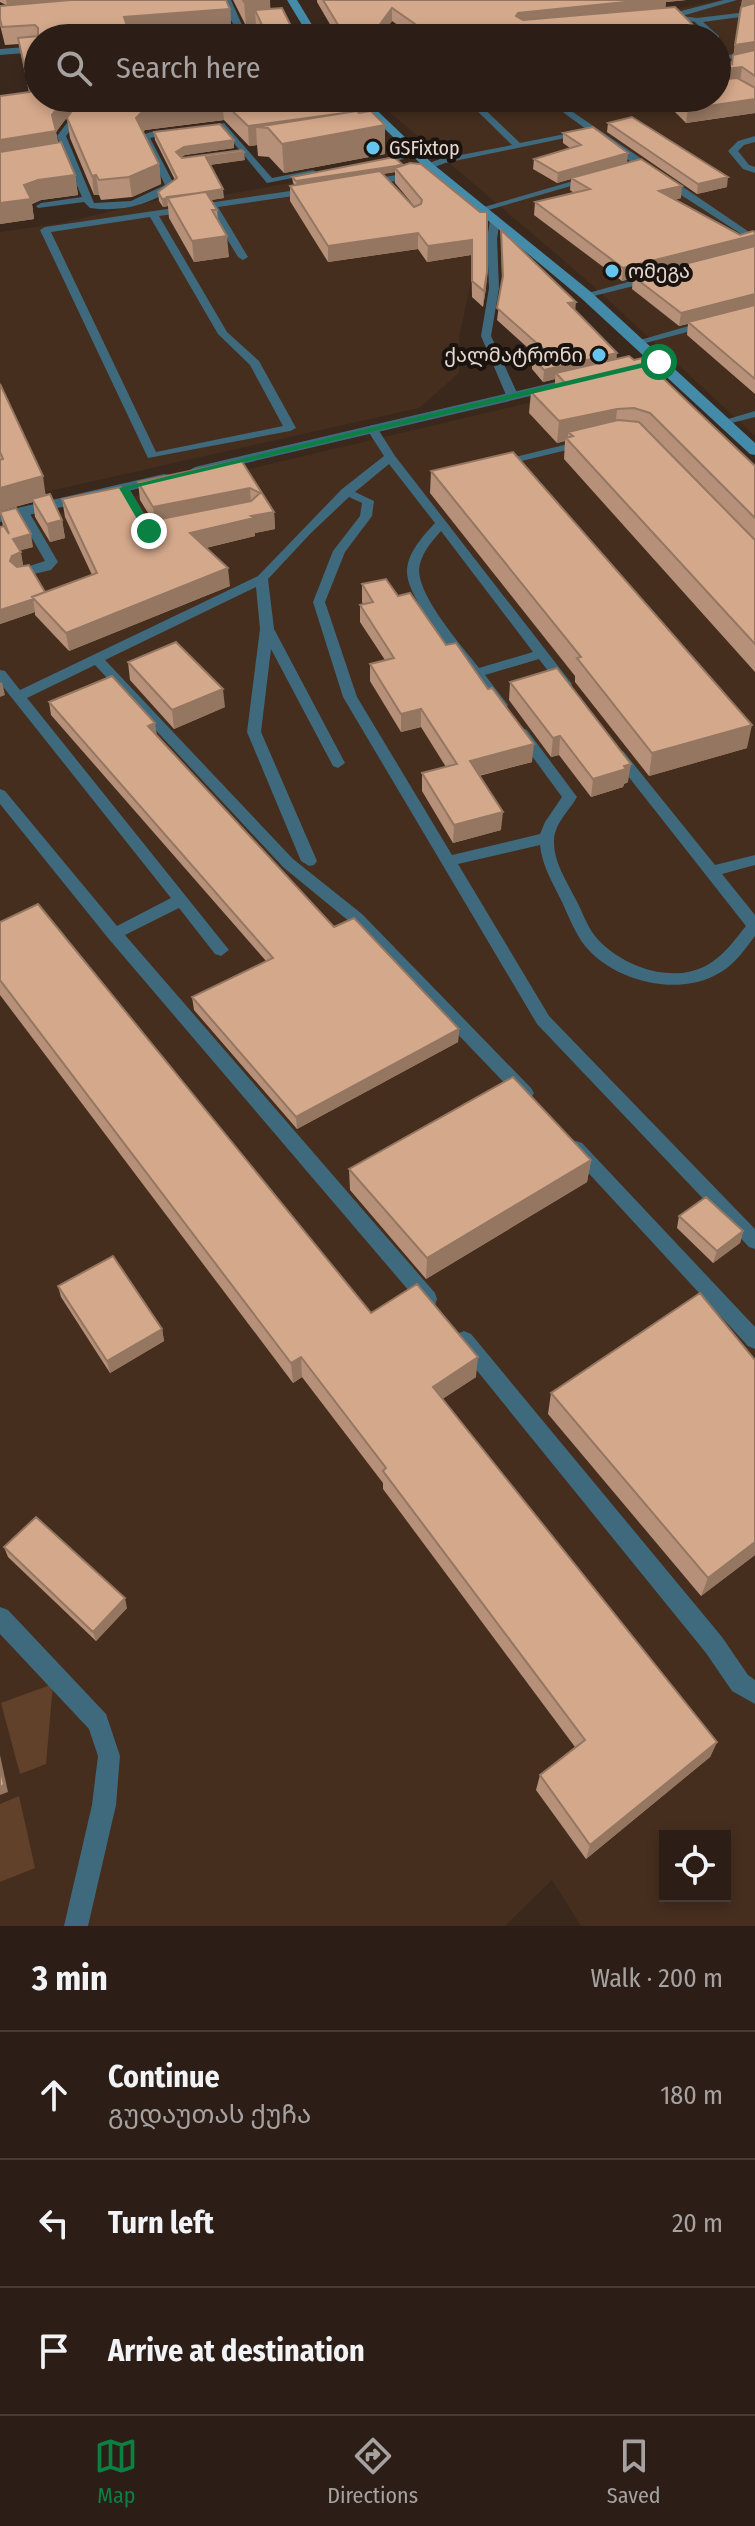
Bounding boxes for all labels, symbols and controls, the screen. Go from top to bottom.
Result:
search box [24,24,731,112]
icon: search [52,46,96,90]
text: Search here [116,50,261,86]
place label: GSFixtop [389,136,460,160]
marker: GSFixtop [364,139,382,157]
place label: ომეგა [628,259,690,283]
marker: ომეგა [603,262,621,280]
place label: ქალმატრონი [444,343,583,368]
route start [641,344,677,380]
marker: ქალმატრონი [590,346,608,364]
route end [131,513,167,549]
map controls [659,1830,731,1902]
button: locate [659,1830,731,1902]
text: 3 min [32,1958,108,1999]
text: Walk · 200 m [590,1963,723,1994]
text: Continue [108,2059,220,2095]
icon: ahead [32,2073,76,2117]
text: 180 m [660,2080,723,2111]
text: გუდაუთას ქუჩა [108,2099,311,2130]
icon: left [32,2201,76,2245]
text: Turn left [108,2205,214,2241]
text: 20 m [672,2208,723,2239]
icon: arrive [32,2329,76,2373]
text: Arrive at destination [108,2333,365,2369]
tab: Map [94,2434,138,2509]
tab: Directions [327,2434,418,2509]
tab: Saved [607,2434,661,2509]

